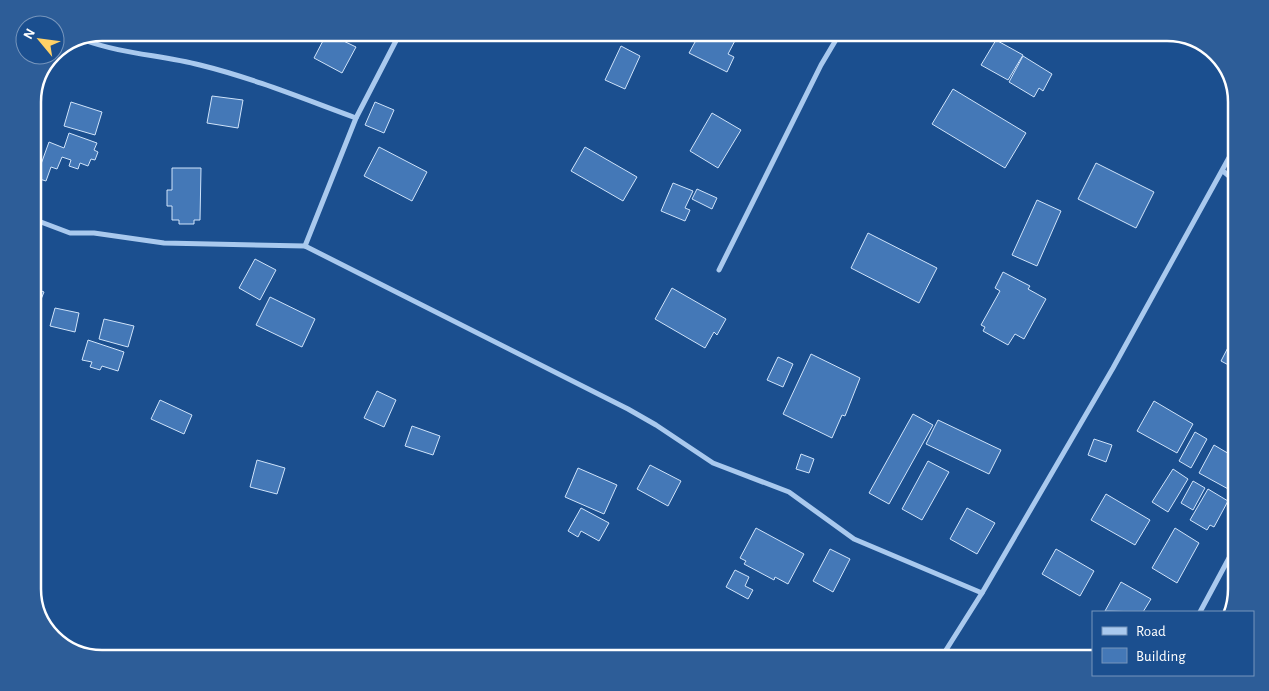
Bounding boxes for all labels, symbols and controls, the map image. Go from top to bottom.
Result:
north arrow [15,15,65,65]
text: N [21,27,38,42]
legend [1092,611,1254,676]
text: Road [1136,624,1166,639]
text: Building [1136,649,1186,664]

